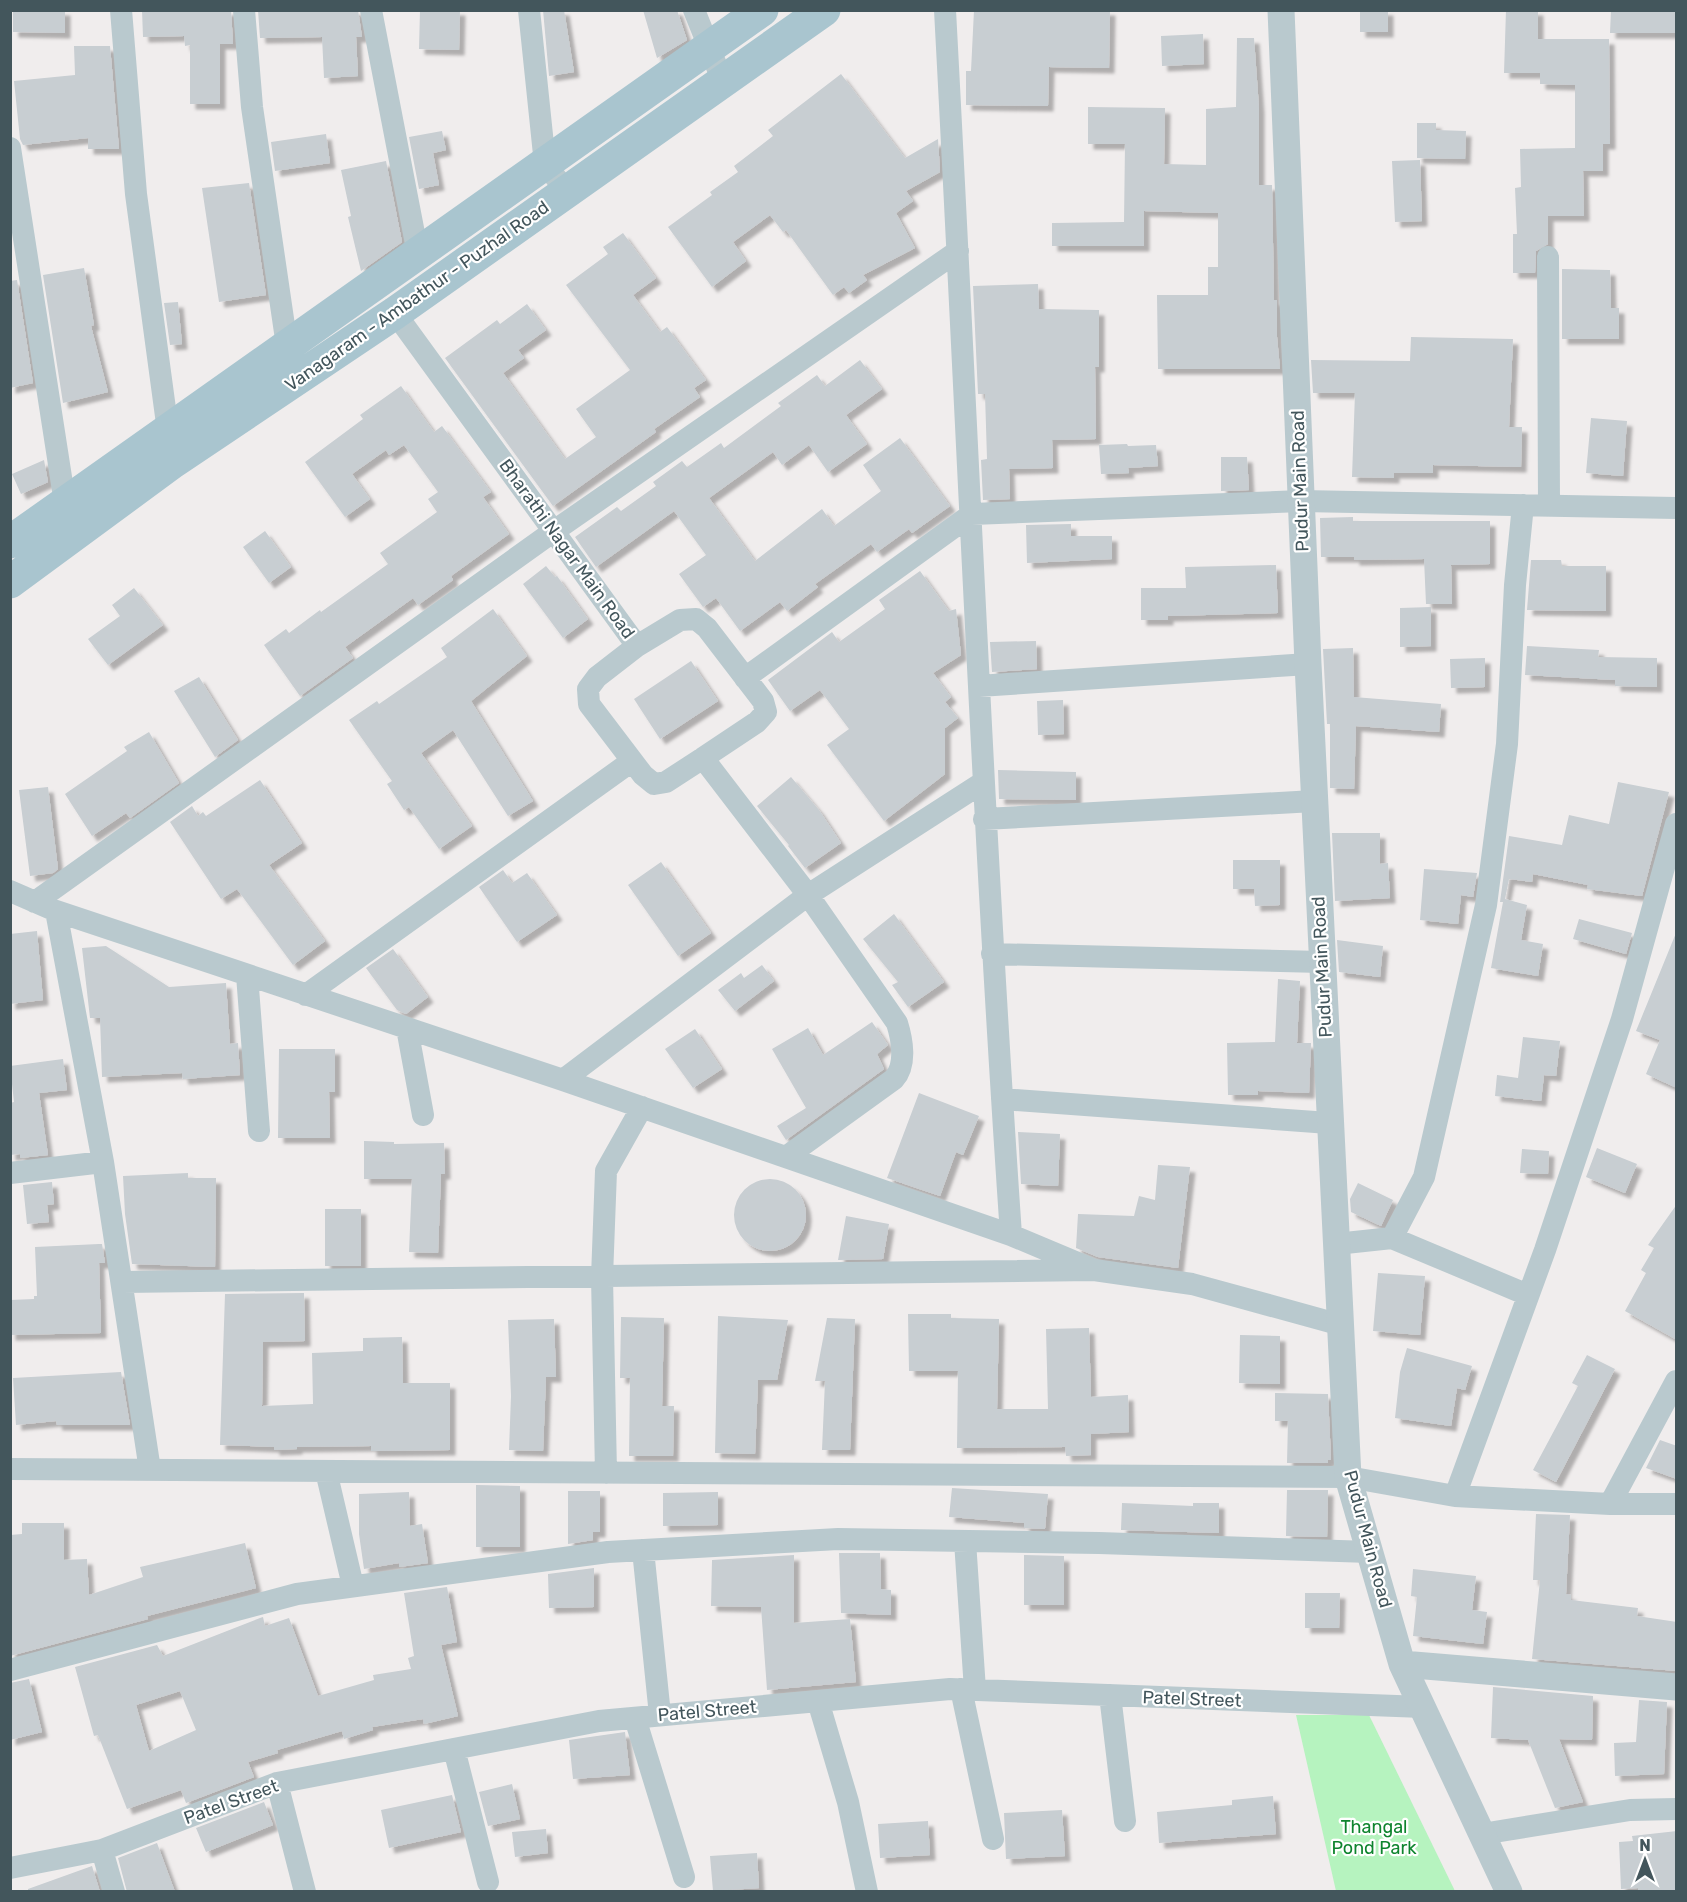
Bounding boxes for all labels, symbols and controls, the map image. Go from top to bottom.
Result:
street label: Vanagaram - Ambathur - Puzhal Road [281,196,553,396]
street label: Pudur Main Road [1287,410,1313,552]
street label: Bharathi Nagar Main Road [494,455,640,643]
street label: Pudur Main Road [1307,896,1337,1038]
street label: Pudur Main Road [1339,1468,1397,1610]
street label: Patel Street [1142,1686,1242,1712]
street label: Patel Street [657,1696,757,1726]
street label: Patel Street [181,1775,281,1829]
park label: Thangal Pond Park [1331,1816,1417,1859]
north arrow [1615,1830,1675,1890]
text: N [1639,1836,1651,1855]

